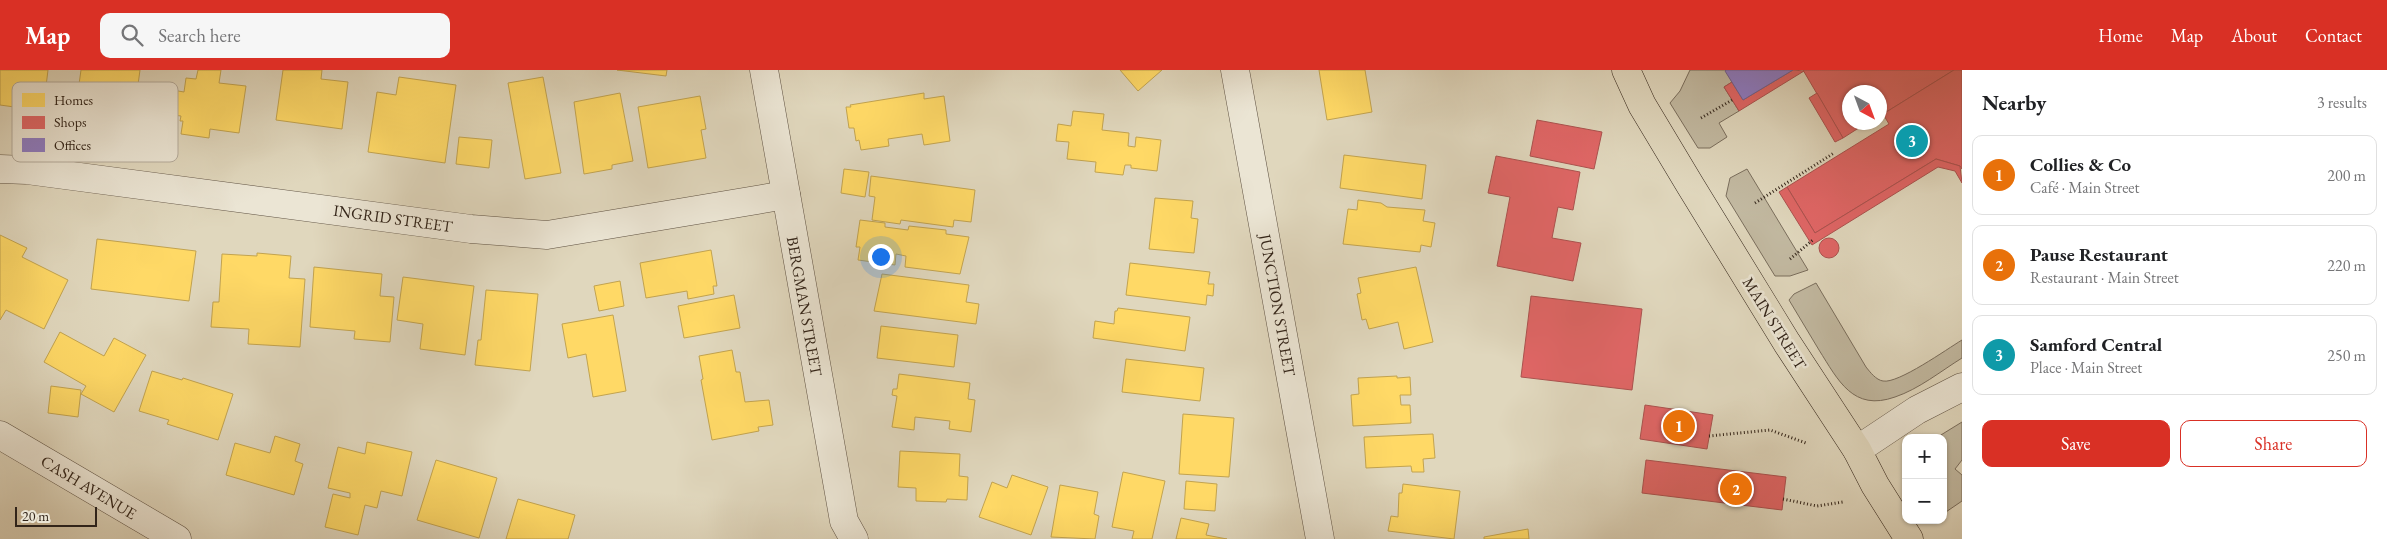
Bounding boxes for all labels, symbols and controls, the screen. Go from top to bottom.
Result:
search box [100,13,450,58]
text: Map [25,20,70,51]
icon: search [118,21,146,49]
text: Search here [158,23,241,48]
text: Home [2098,24,2143,47]
text: Map [2171,24,2203,47]
text: About [2231,24,2277,47]
text: Contact [2305,24,2362,47]
legend [12,82,178,162]
north arrow [1842,85,1887,130]
text: Nearby [1982,89,2046,116]
text: Homes [54,91,94,109]
text: 3 results [2317,92,2367,113]
text: Shops [54,113,87,131]
pin: 3 [1896,122,1928,160]
text: Offices [54,136,91,154]
text: Collies & Co [2030,152,2131,177]
text: 1 [1995,165,2003,186]
text: 200 m [2327,165,2366,186]
text: Café · Main Street [2030,177,2139,198]
street label: INGRID STREET [332,200,454,237]
street label: JUNCTION STREET [1254,230,1300,378]
street label: BERGMAN STREET [782,235,827,378]
text: Pause Restaurant [2030,242,2168,267]
your location [868,244,894,270]
text: 2 [1995,255,2003,276]
text: 220 m [2327,255,2366,276]
text: Restaurant · Main Street [2030,267,2179,288]
street label: MAIN STREET [1738,273,1811,374]
text: Samford Central [2030,332,2162,357]
text: 3 [1995,345,2003,366]
text: 250 m [2327,345,2366,366]
text: Place · Main Street [2030,357,2142,378]
pin: 1 [1663,407,1695,445]
button: Save [1982,420,2170,467]
button: Share [2180,420,2367,467]
map controls [1902,434,1947,524]
button: + [1902,434,1947,479]
street label: CASH AVENUE [37,451,141,524]
pin: 2 [1720,470,1752,508]
button: − [1902,479,1947,524]
scale bar [15,504,98,527]
text: 20 m [22,507,49,525]

